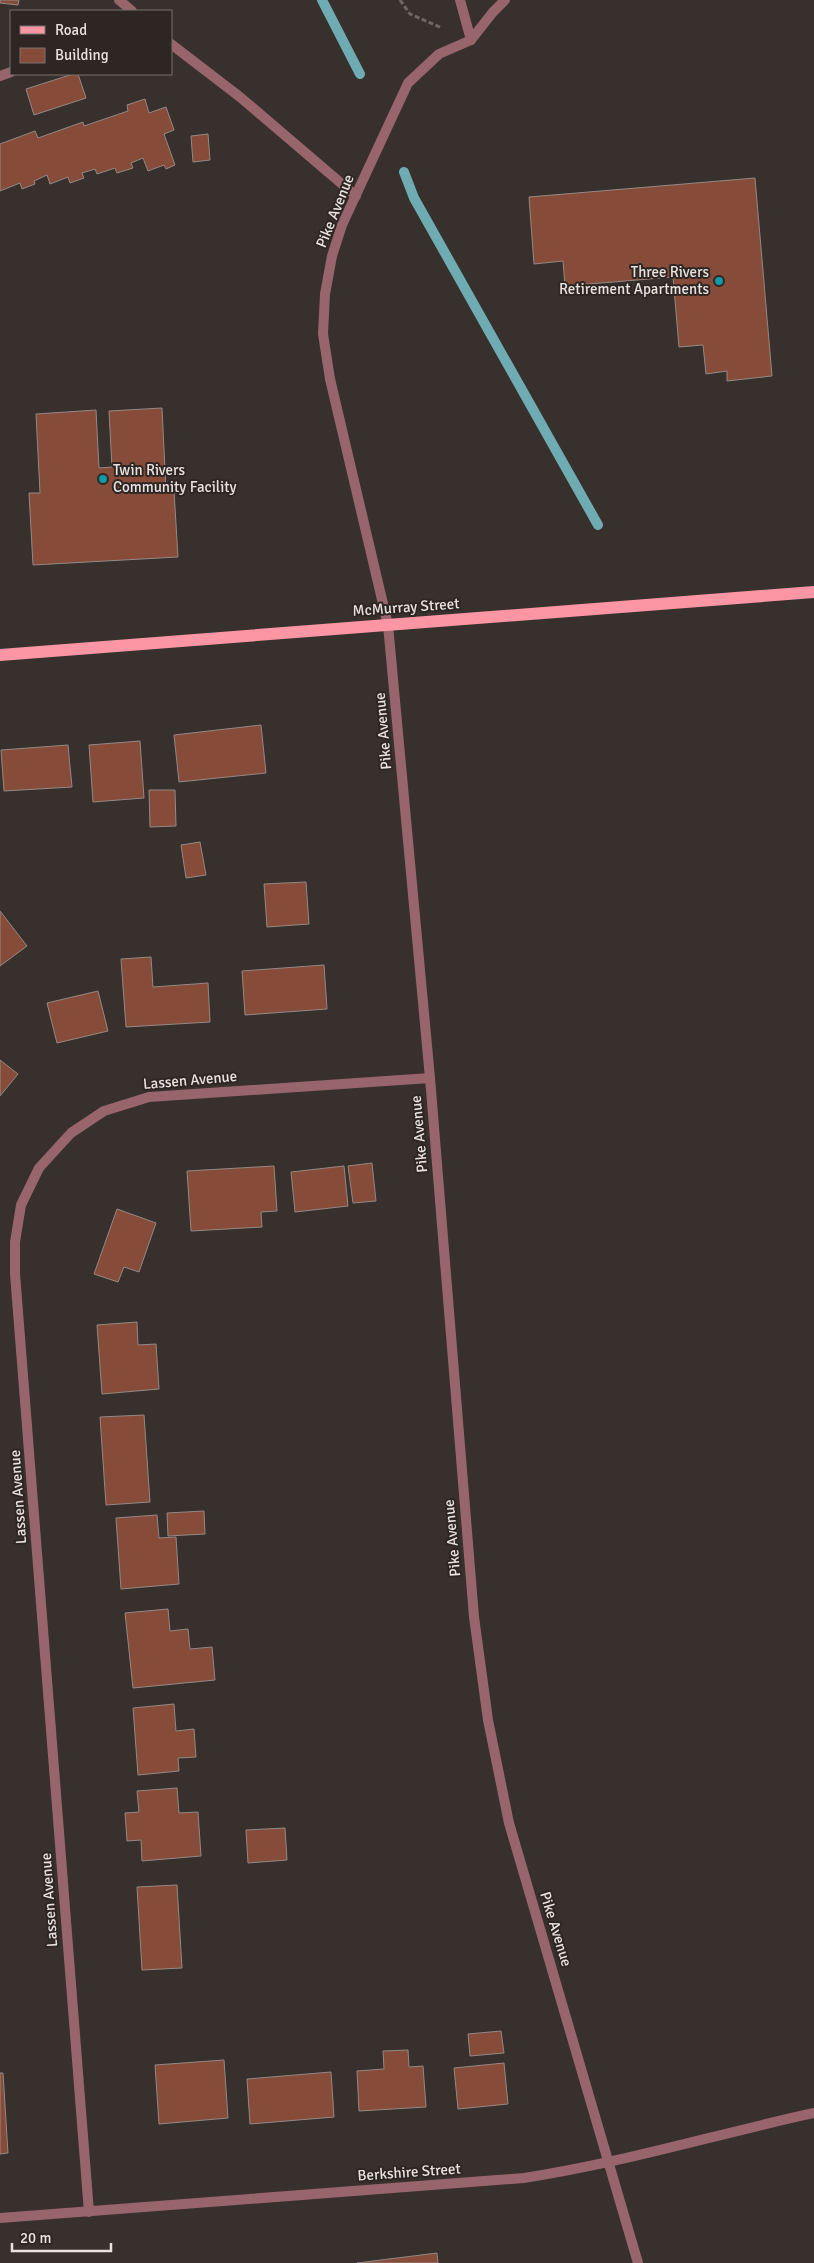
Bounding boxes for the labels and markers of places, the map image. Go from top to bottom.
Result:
place label: Three Rivers Retirement Apartments [559,263,709,298]
marker: Three Rivers Retirement Apartments [713,275,725,287]
place label: Twin Rivers Community Facility [113,461,236,496]
marker: Twin Rivers Community Facility [97,473,109,485]

